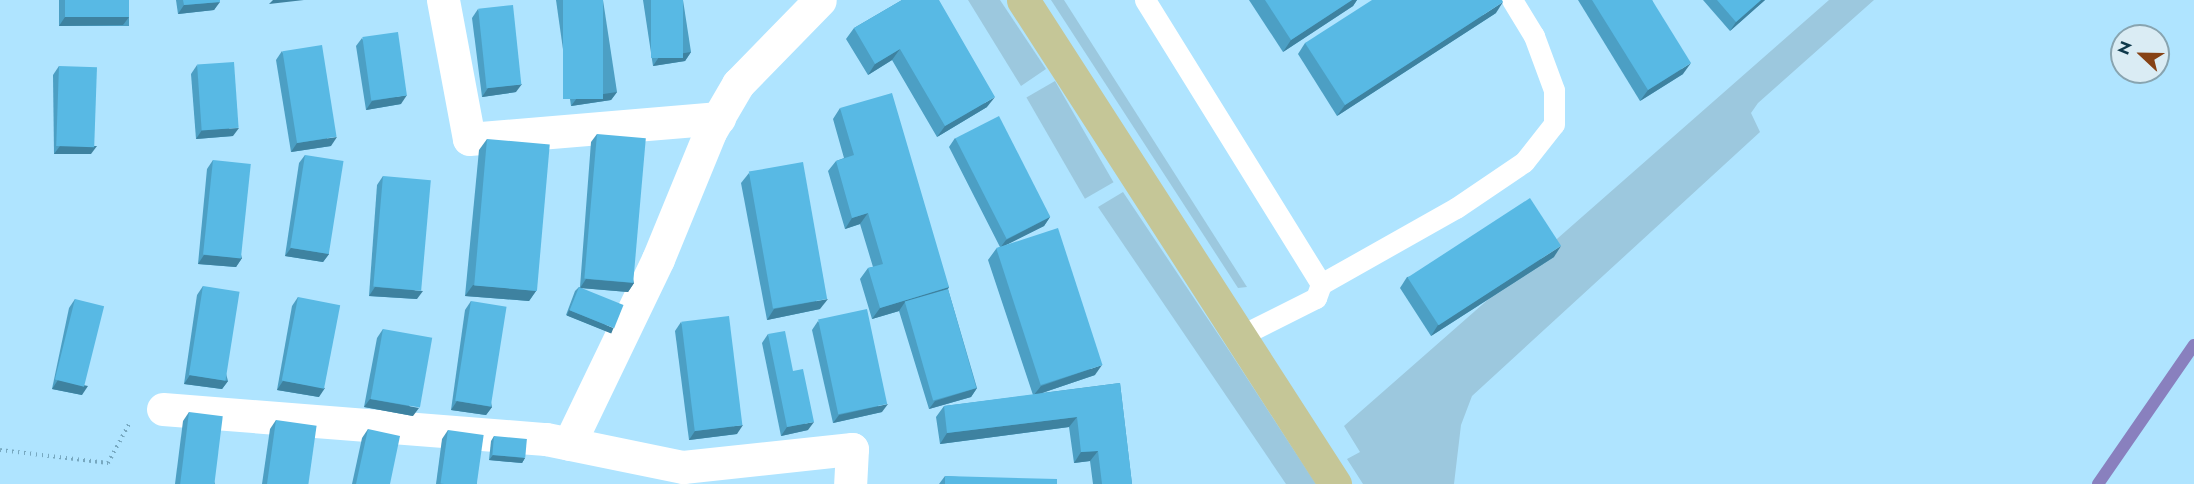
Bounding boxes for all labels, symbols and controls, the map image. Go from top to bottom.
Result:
north arrow [2110,24,2170,84]
text: N [2112,38,2138,58]

